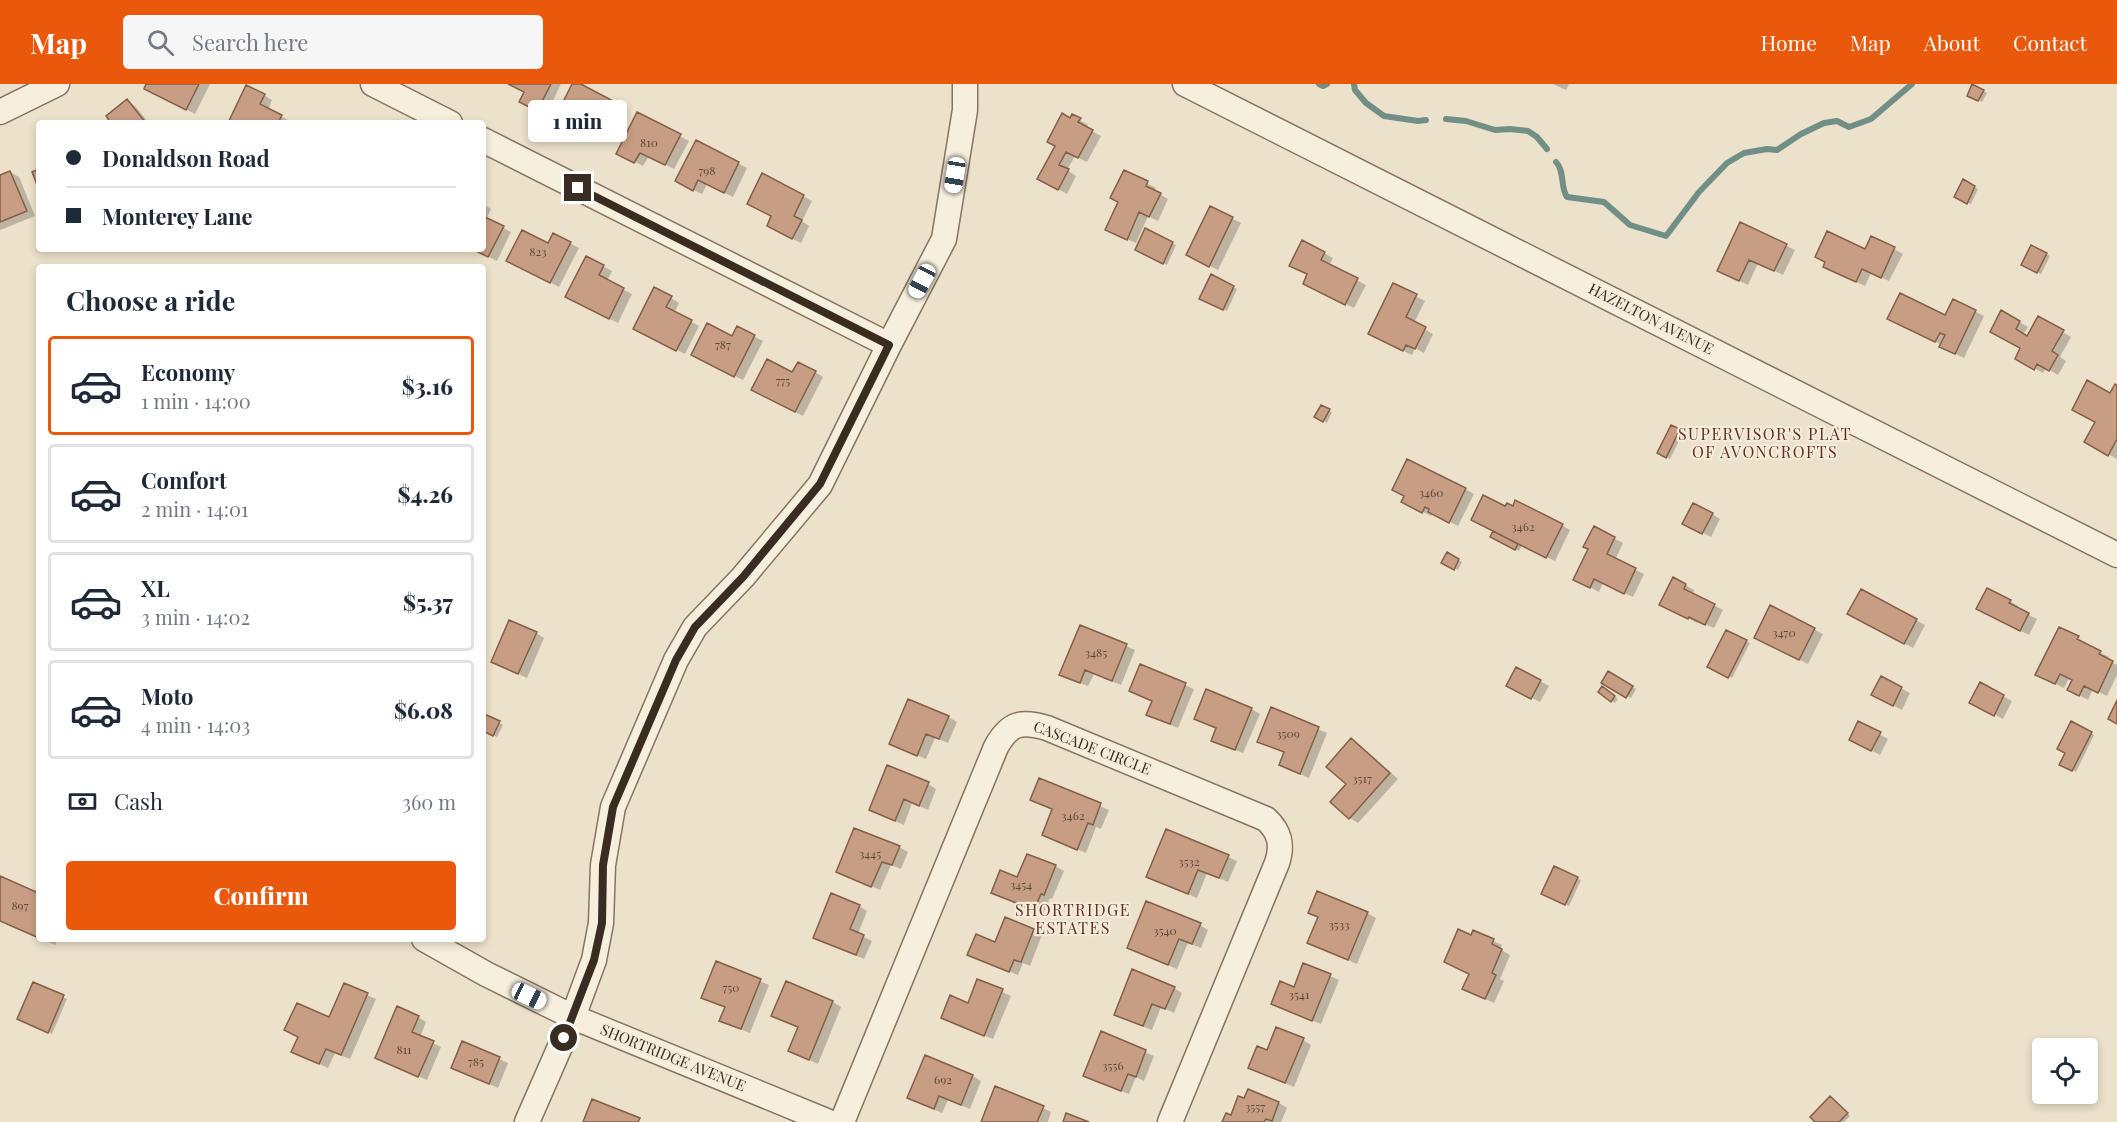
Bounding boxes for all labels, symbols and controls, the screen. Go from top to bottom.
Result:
search box [123,15,543,69]
text: Map [30,24,87,61]
icon: search [144,26,177,59]
text: Search here [192,27,308,57]
text: Home [1761,28,1817,56]
text: Map [1850,28,1891,56]
text: About [1924,28,1980,56]
text: Contact [2013,28,2087,56]
callout: 1 min [528,101,628,143]
text: 1 min [553,107,602,134]
house number: 810 [640,134,658,150]
text: Donaldson Road [102,143,270,173]
car [943,156,967,194]
house number: 798 [698,162,716,178]
route end [564,174,591,201]
text: Monterey Lane [102,201,253,231]
house number: 823 [529,243,547,259]
car [906,261,938,301]
street label: HAZELTON AVENUE [1585,278,1717,358]
text: Choose a ride [66,282,235,318]
house number: 787 [715,336,731,352]
text: Economy [141,357,235,387]
icon: car [69,359,123,413]
text: $3.16 [402,371,453,401]
house number: 775 [776,372,790,388]
text: 1 min · 14:00 [141,387,251,414]
district label: SUPERVISOR'S PLAT OF AVONCROFTS [1678,423,1852,462]
text: Comfort [141,465,227,495]
icon: car [69,467,123,521]
text: $4.26 [398,479,453,509]
house number: 3460 [1419,484,1443,500]
text: 2 min · 14:01 [141,495,248,522]
house number: 3462 [1511,518,1535,534]
text: XL [141,573,170,603]
icon: car [69,575,123,629]
text: $5.37 [403,587,453,617]
text: 3 min · 14:02 [141,603,250,630]
house number: 3470 [1772,624,1796,640]
house number: 3485 [1085,644,1107,660]
text: Moto [141,681,194,711]
icon: car [69,683,123,737]
text: $6.08 [394,695,453,725]
text: 4 min · 14:03 [141,711,250,738]
street label: CASCADE CIRCLE [1031,715,1154,779]
house number: 3509 [1276,725,1300,741]
house number: 3517 [1352,770,1372,786]
icon: cash [66,785,99,818]
text: Cash [114,786,163,816]
text: 360 m [402,788,456,815]
house number: 3462 [1061,807,1085,823]
house number: 3445 [859,845,881,861]
house number: 3532 [1178,853,1200,869]
button: Confirm [66,861,456,930]
house number: 3454 [1010,876,1032,892]
house number: 897 [11,897,29,913]
district label: SHORTRIDGE ESTATES [1015,899,1131,938]
house number: 3533 [1328,916,1350,932]
house number: 3540 [1153,922,1177,938]
house number: 750 [722,979,740,995]
car [509,980,549,1012]
house number: 3541 [1289,986,1310,1002]
street label: SHORTRIDGE AVENUE [598,1019,749,1095]
route start [550,1024,577,1051]
map controls [2032,1038,2098,1104]
button: locate [2032,1038,2098,1104]
house number: 811 [396,1041,412,1057]
house number: 785 [468,1053,484,1069]
house number: 3556 [1102,1057,1124,1073]
house number: 692 [934,1071,952,1087]
house number: 3557 [1245,1098,1265,1114]

